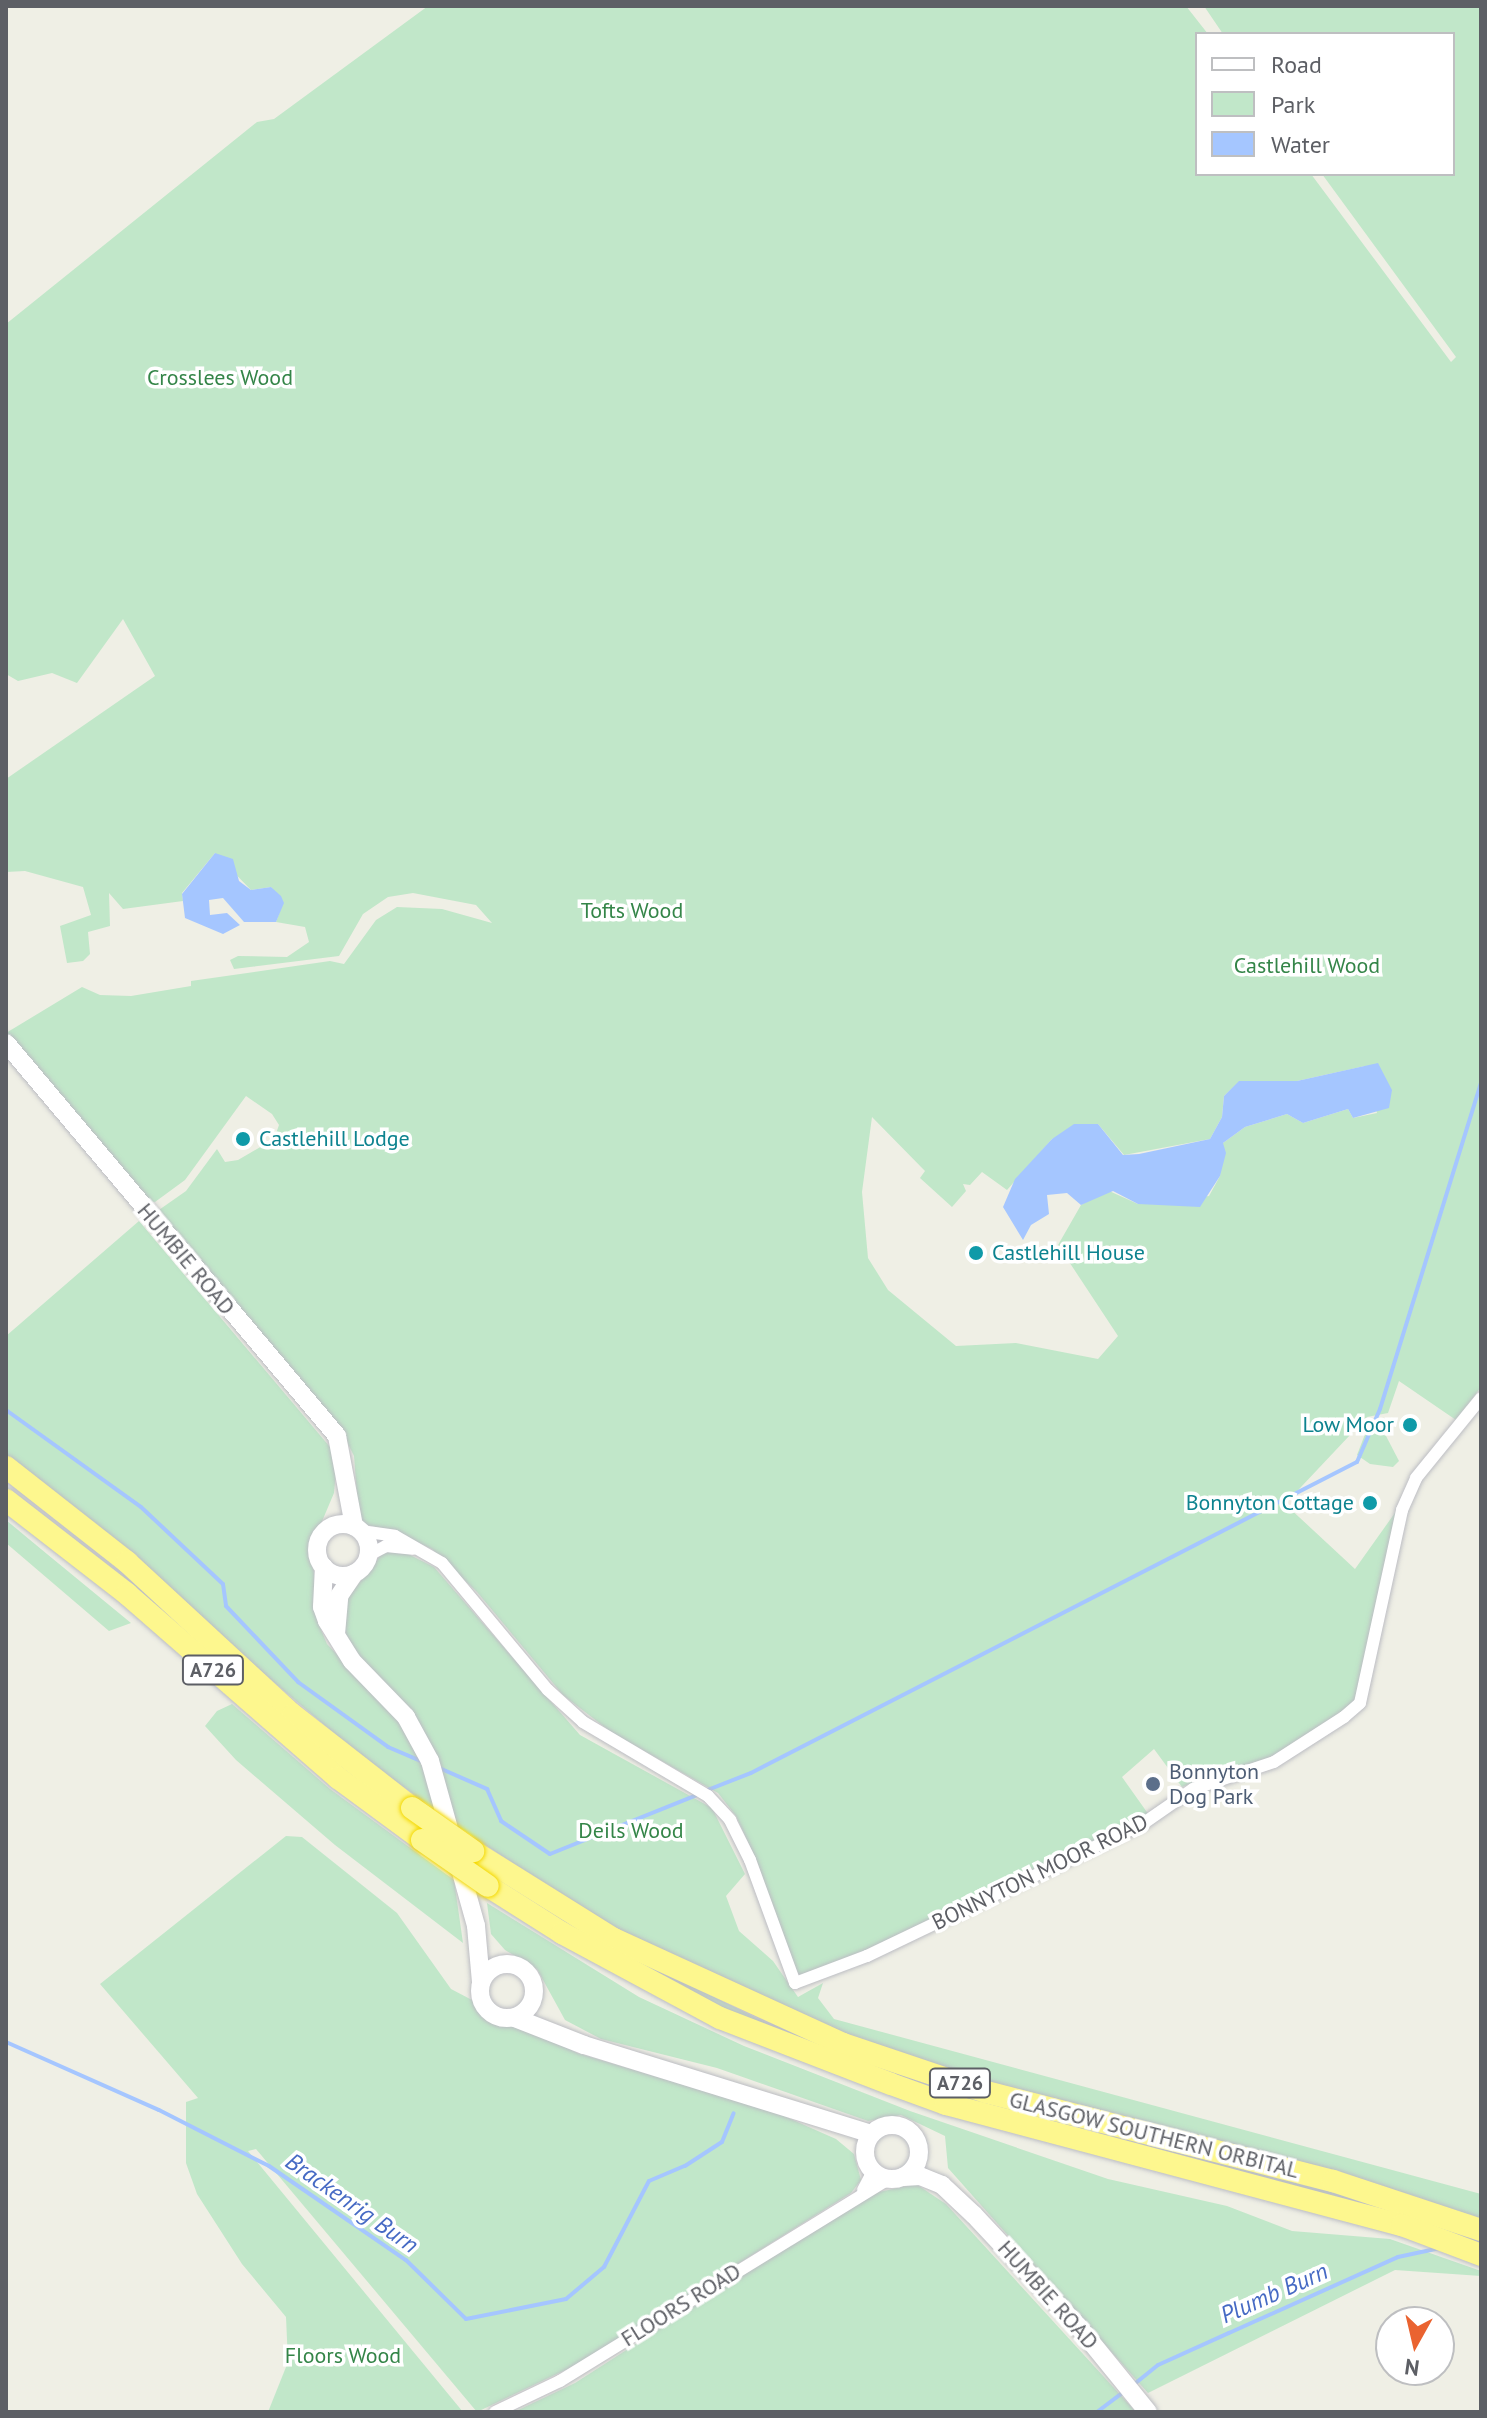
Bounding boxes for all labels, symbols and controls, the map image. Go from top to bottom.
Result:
legend [1195,32,1455,176]
text: Road [1271,49,1322,80]
text: Park [1271,89,1315,120]
text: Water [1271,129,1330,160]
park label: Crosslees Wood [147,365,293,391]
park label: Tofts Wood [581,898,683,924]
park label: Castlehill Wood [1234,953,1380,979]
place label: Castlehill Lodge [259,1126,410,1152]
marker: Castlehill Lodge [234,1130,252,1148]
street label: HUMBIE ROAD [132,1198,240,1320]
place label: Castlehill House [992,1240,1145,1266]
marker: Castlehill House [967,1244,985,1262]
place label: Low Moor [1302,1412,1394,1438]
marker: Low Moor [1401,1416,1419,1434]
place label: Bonnyton Cottage [1186,1490,1354,1516]
marker: Bonnyton Cottage [1361,1494,1379,1512]
road number: A726 [181,1654,245,1686]
place label: Bonnyton Dog Park [1169,1758,1259,1810]
marker: Bonnyton Dog Park [1144,1775,1162,1793]
street label: BONNYTON MOOR ROAD [928,1808,1152,1936]
park label: Deils Wood [578,1818,684,1844]
road number: A726 [928,2067,992,2099]
street label: GLASGOW SOUTHERN ORBITAL [1006,2086,1302,2184]
water label: Brackenrig Burn [280,2147,424,2259]
street label: HUMBIE ROAD [992,2235,1104,2355]
water label: Plumb Burn [1216,2257,1332,2329]
street label: FLOORS ROAD [616,2258,746,2352]
north arrow [1375,2306,1455,2386]
park label: Floors Wood [285,2343,401,2369]
text: N [1403,2353,1421,2383]

